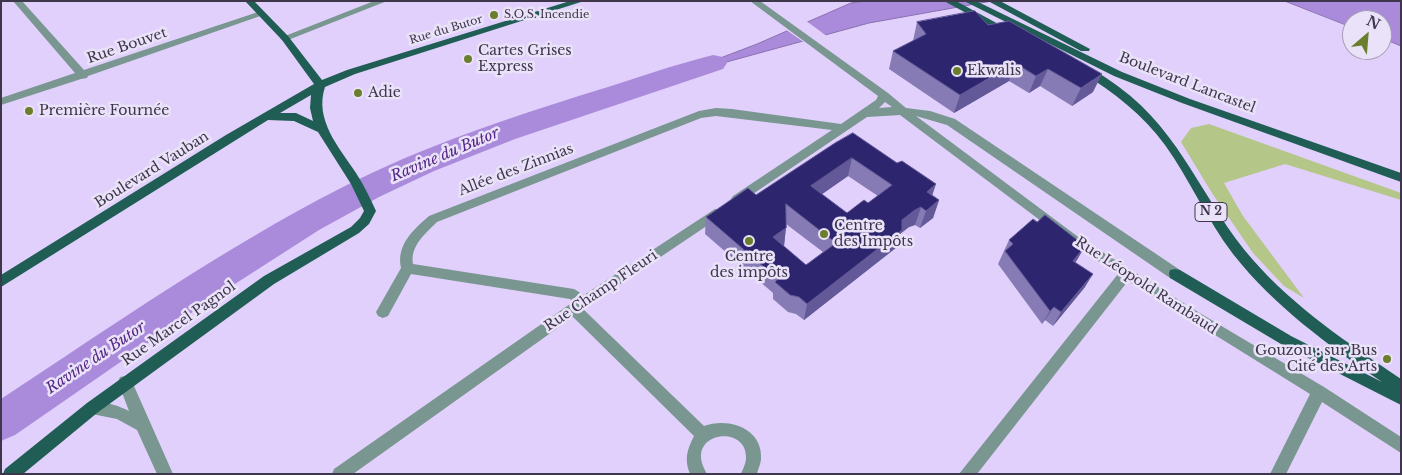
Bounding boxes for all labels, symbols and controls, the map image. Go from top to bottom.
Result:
place label: S.O.S. Incendie [504,8,589,22]
marker: S.O.S. Incendie [488,9,500,21]
north arrow [1342,10,1392,60]
text: N [1363,12,1383,34]
street label: Rue du Butor [408,13,484,47]
street label: Rue Bouvet [85,25,169,67]
place label: Cartes Grises Express [478,43,572,75]
street label: Boulevard Lancastel [1116,49,1258,117]
marker: Cartes Grises Express [462,53,474,65]
place label: Ekwalis [967,63,1021,79]
marker: Ekwalis [951,65,963,77]
place label: Adie [368,85,401,101]
marker: Adie [352,87,364,99]
place label: Première Fournée [39,103,169,119]
marker: Première Fournée [23,105,35,117]
water label: Ravine du Butor [388,124,502,186]
street label: Boulevard Vauban [92,128,212,212]
street label: Allée des Zinnias [456,140,576,200]
road number: N 2 [1195,202,1227,222]
place label: Centre des Impôts [834,218,913,250]
marker: Centre des Impôts [818,228,830,240]
street label: Rue Léopold Rambaud [1072,234,1220,338]
marker: Centre des impôts [743,235,755,247]
street label: Rue Champ Fleuri [541,247,661,335]
place label: Centre des impôts [710,249,788,282]
street label: Rue Marcel Pagnol [119,278,239,370]
water label: Ravine du Butor [43,318,149,398]
place label: Gouzou : sur Bus Cité des Arts [1255,343,1377,376]
marker: Gouzou : sur Bus Cité des Arts [1381,353,1393,365]

